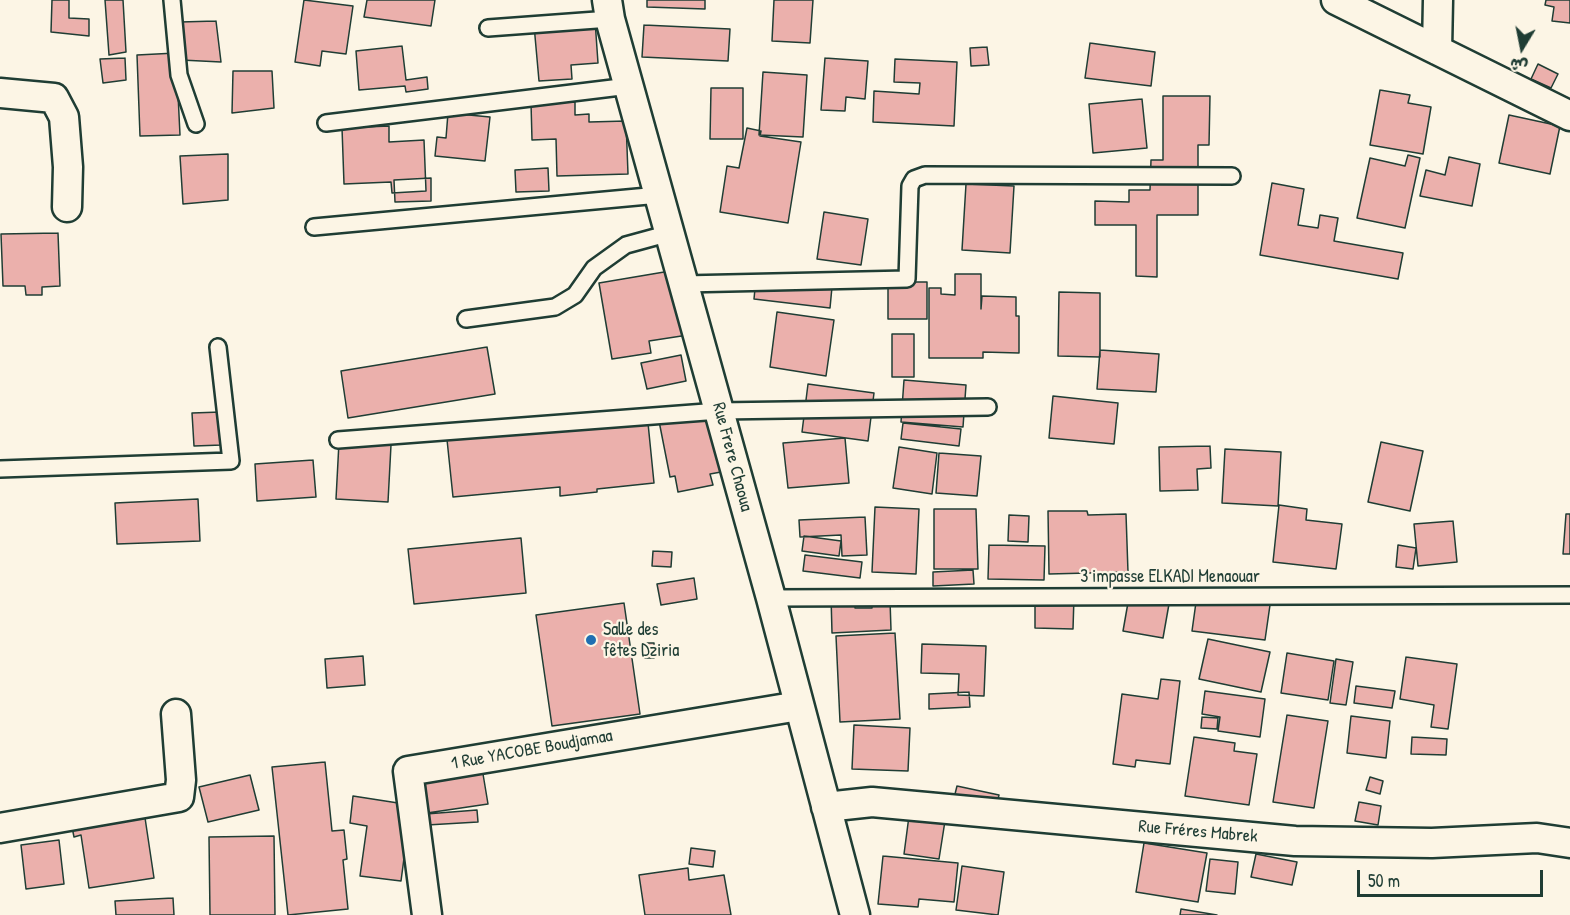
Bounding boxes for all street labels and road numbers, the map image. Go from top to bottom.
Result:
street label: Rue Frere Chaoua [707,400,757,514]
street label: 3 impasse ELKADI Menaouar [1080,566,1260,588]
street label: 1 Rue YACOBE Boudjamaa [450,725,614,775]
street label: Rue Fréres Mabrek [1138,816,1258,848]

